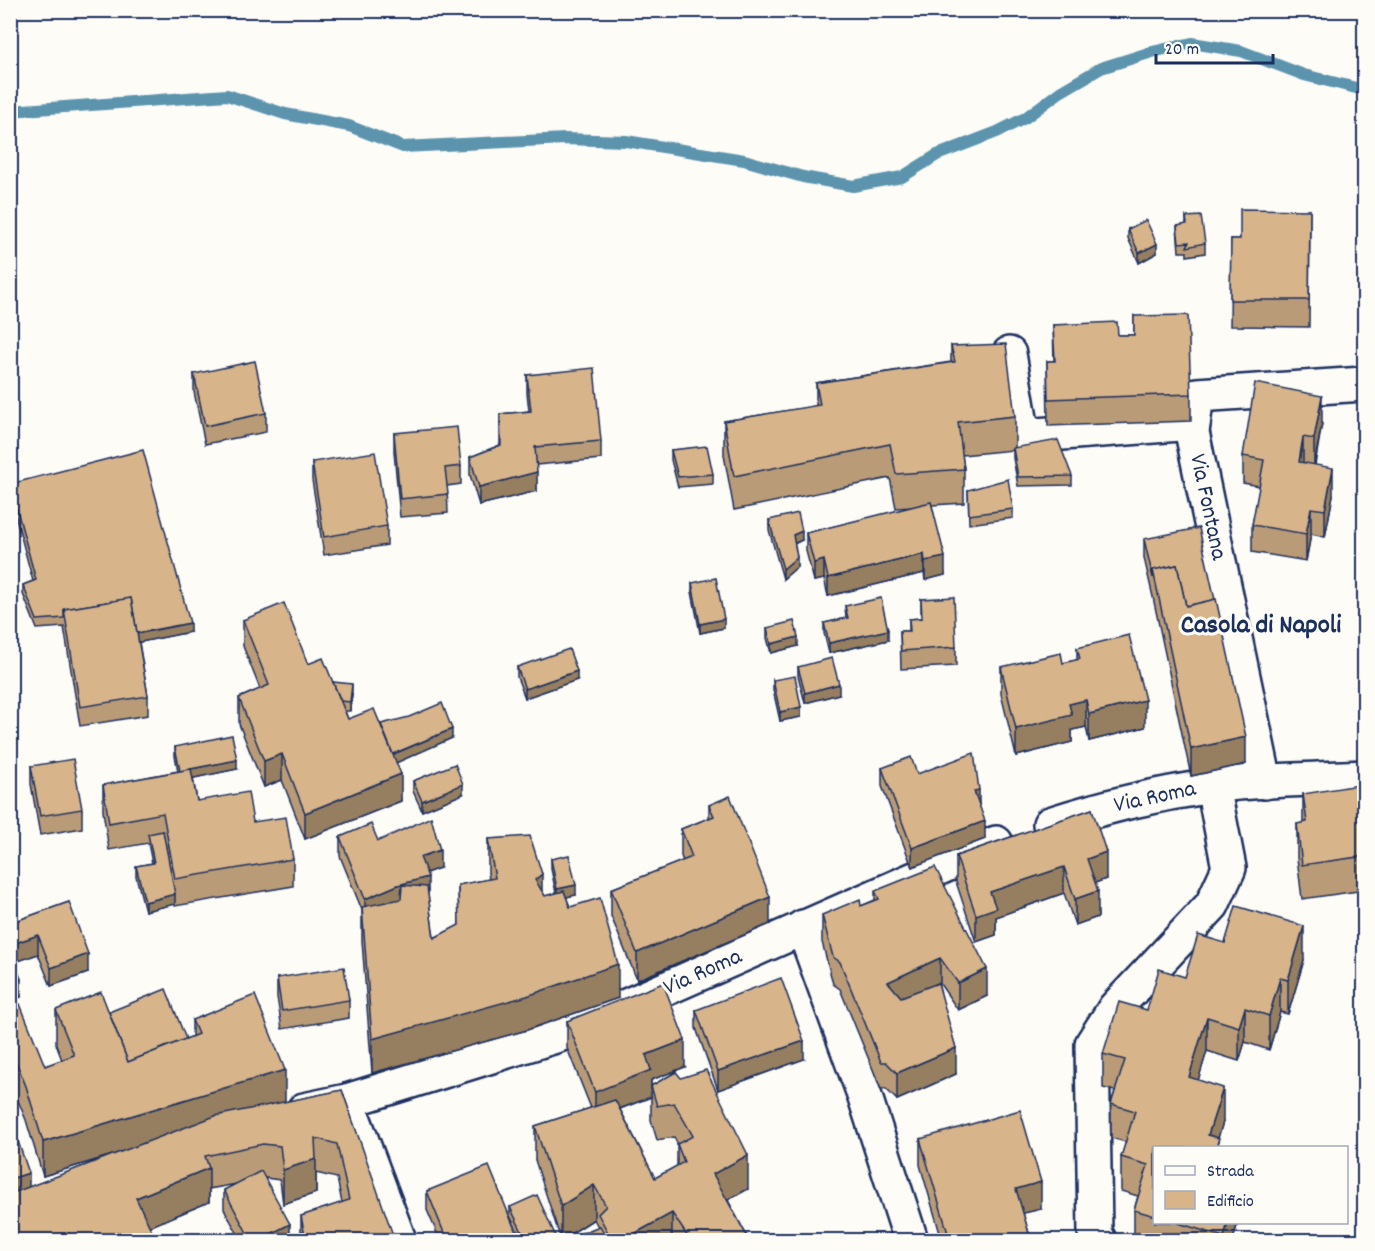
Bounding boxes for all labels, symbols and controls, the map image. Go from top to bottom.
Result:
scale bar [1156,27,1273,65]
text: 20 m [1165,38,1199,63]
street label: Via Fontana [1179,451,1235,564]
district label: Casola di Napoli [1181,607,1341,646]
street label: Via Roma [1111,773,1200,823]
street label: Via Roma [658,940,748,1005]
legend [1153,1146,1348,1224]
text: Strada [1207,1160,1254,1185]
text: Edificio [1207,1190,1254,1215]

